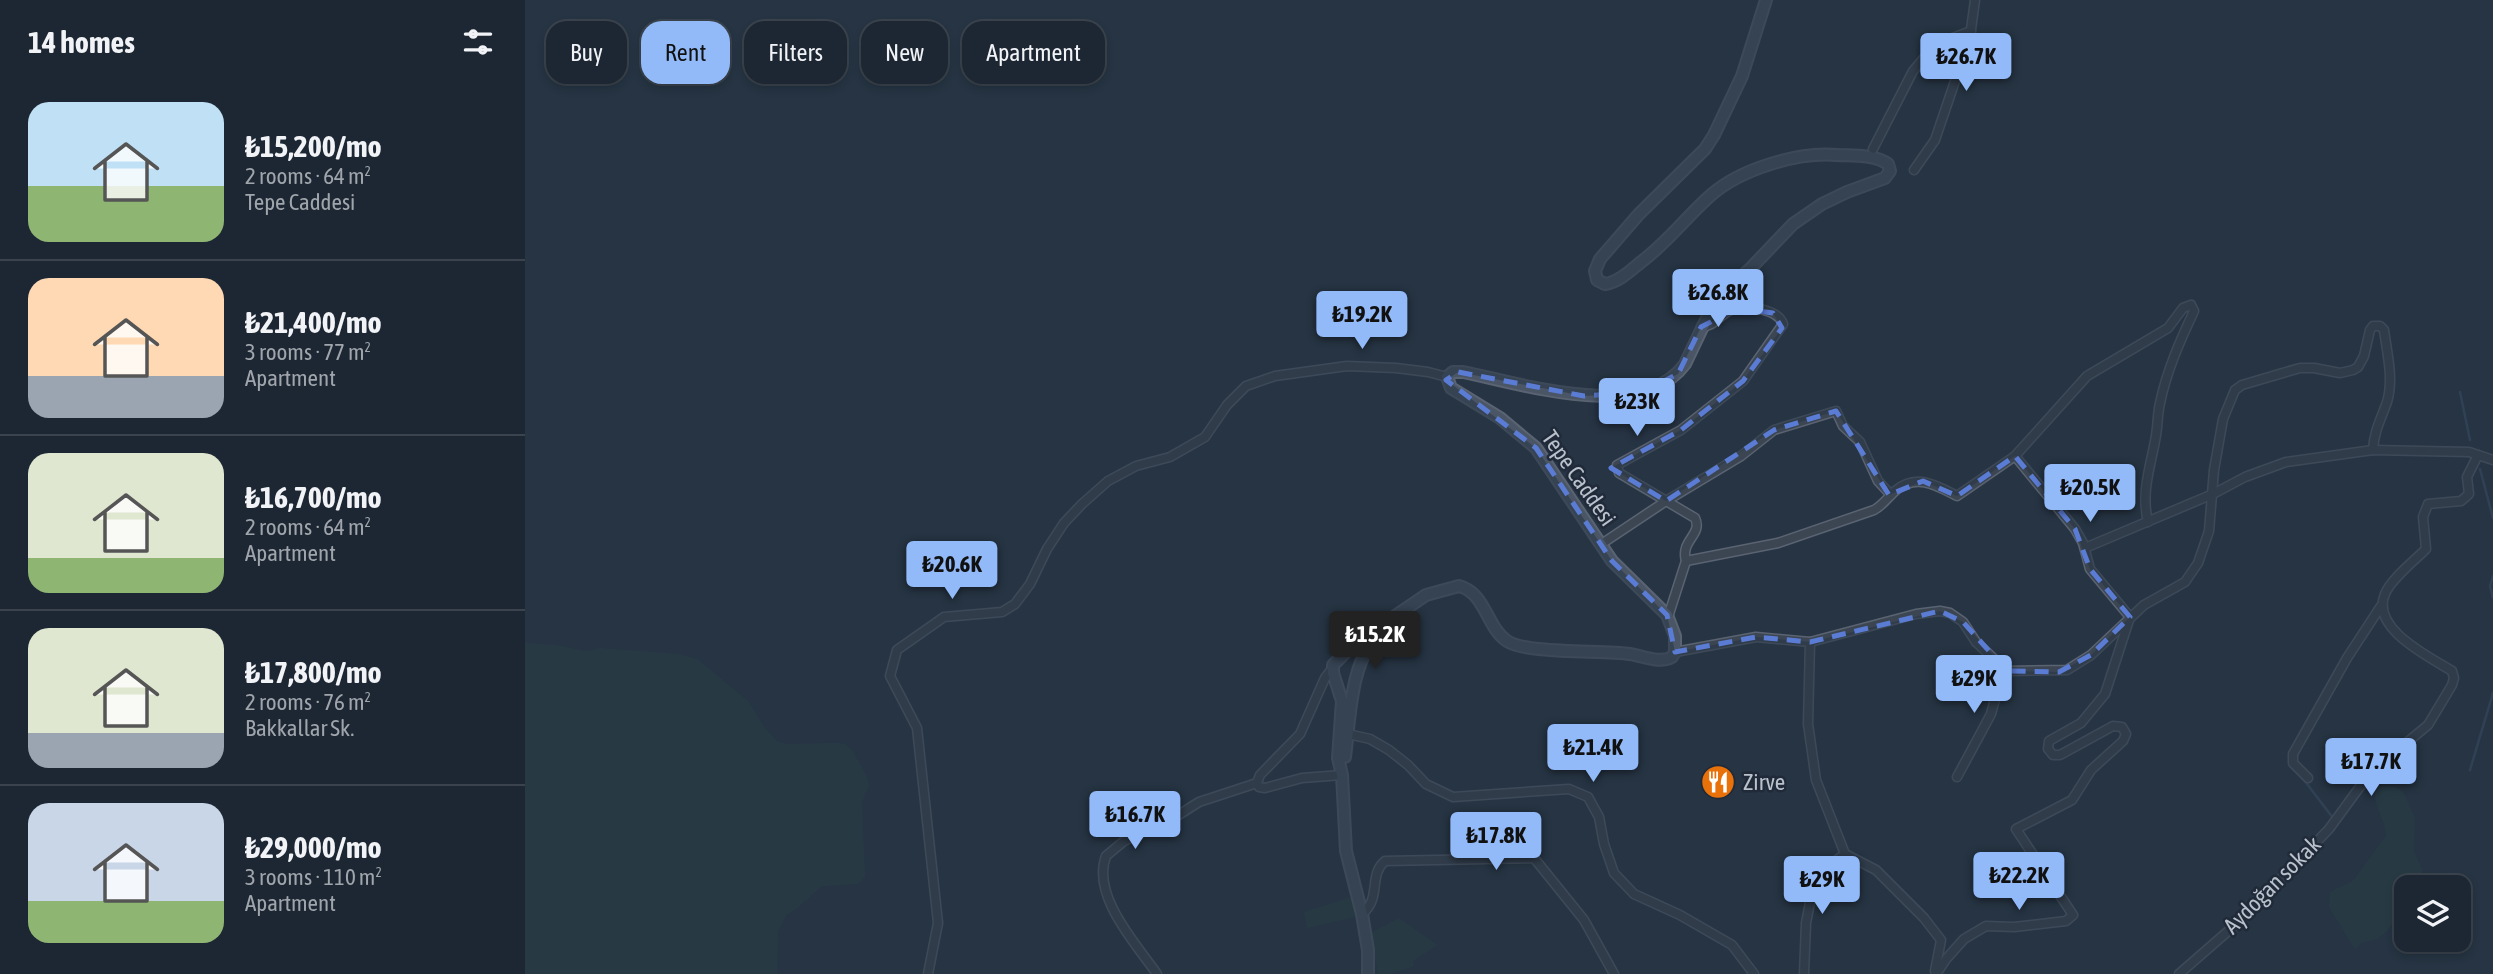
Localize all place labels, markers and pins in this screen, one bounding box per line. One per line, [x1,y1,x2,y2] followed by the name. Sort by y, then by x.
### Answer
[1909,34,2023,93] pin: ₺26.7K
[1661,270,1775,329] pin: ₺26.8K
[1305,292,1419,351] pin: ₺19.2K
[1596,378,1678,438] pin: ₺23K
[2033,464,2147,524] pin: ₺20.5K
[895,542,1009,601] pin: ₺20.6K
[1318,612,1432,671] pin: ₺15.2K
[1933,656,2015,715] pin: ₺29K
[1536,724,1650,784] pin: ₺21.4K
[2314,738,2428,798] pin: ₺17.7K
[1699,763,1737,801] restaurant icon: Zirve
[1743,769,1785,795] place label: Zirve
[1078,792,1192,851] pin: ₺16.7K
[1439,812,1553,872] pin: ₺17.8K
[1962,852,2076,912] pin: ₺22.2K
[1781,856,1863,916] pin: ₺29K

